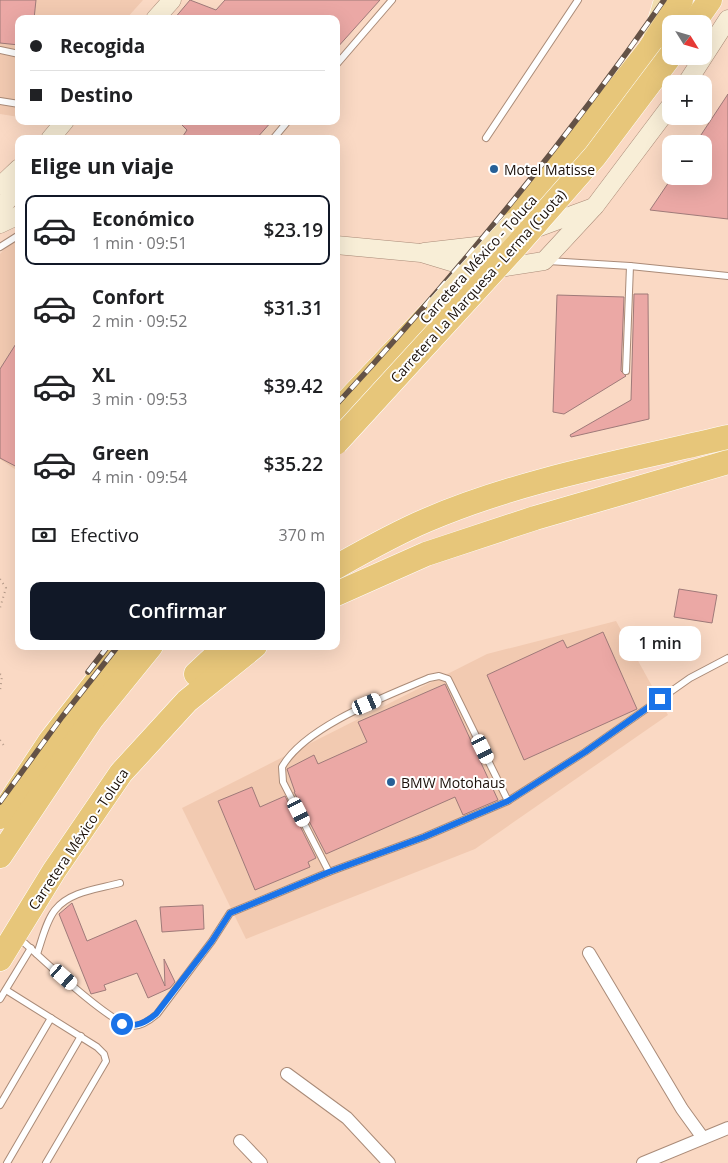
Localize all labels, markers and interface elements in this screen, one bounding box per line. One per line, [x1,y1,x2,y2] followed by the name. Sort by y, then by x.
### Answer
[662,15,712,65] north arrow
[662,15,712,185] map controls
[60,33,145,59] text: Recogida
[662,75,712,125] button: +
[60,82,133,108] text: Destino
[662,135,712,185] button: −
[30,150,174,180] text: Elige un viaje
[504,160,595,179] place label: Motel Matisse
[488,163,500,175] marker: Motel Matisse
[386,185,570,387] street label: Carretera La Marquesa - Lerma (Cuota)
[415,191,541,327] street label: Carretera México - Toluca
[92,206,194,232] text: Económico
[32,208,77,253] icon: car
[263,217,323,243] text: $23.19
[92,232,187,254] text: 1 min · 09:51
[92,284,164,310] text: Confort
[32,286,77,331] icon: car
[263,295,323,321] text: $31.31
[92,310,187,332] text: 2 min · 09:52
[92,362,115,388] text: XL
[32,364,77,409] icon: car
[263,373,323,399] text: $39.42
[92,388,187,410] text: 3 min · 09:53
[92,440,149,466] text: Green
[32,442,77,487] icon: car
[263,451,323,477] text: $35.22
[92,466,187,488] text: 4 min · 09:54
[30,521,58,549] icon: cash
[70,522,139,548] text: Efectivo
[279,524,325,546] text: 370 m
[30,582,325,640] button: Confirmar
[619,626,701,662] callout: 1 min
[638,632,682,654] text: 1 min
[649,688,671,710] route end
[350,691,383,717] car
[469,732,496,766] car
[23,765,133,913] street label: Carretera México - Toluca
[401,773,506,792] place label: BMW Motohaus
[385,776,397,788] marker: BMW Motohaus
[285,795,312,829] car
[47,961,80,993] car
[111,1013,133,1035] route start

